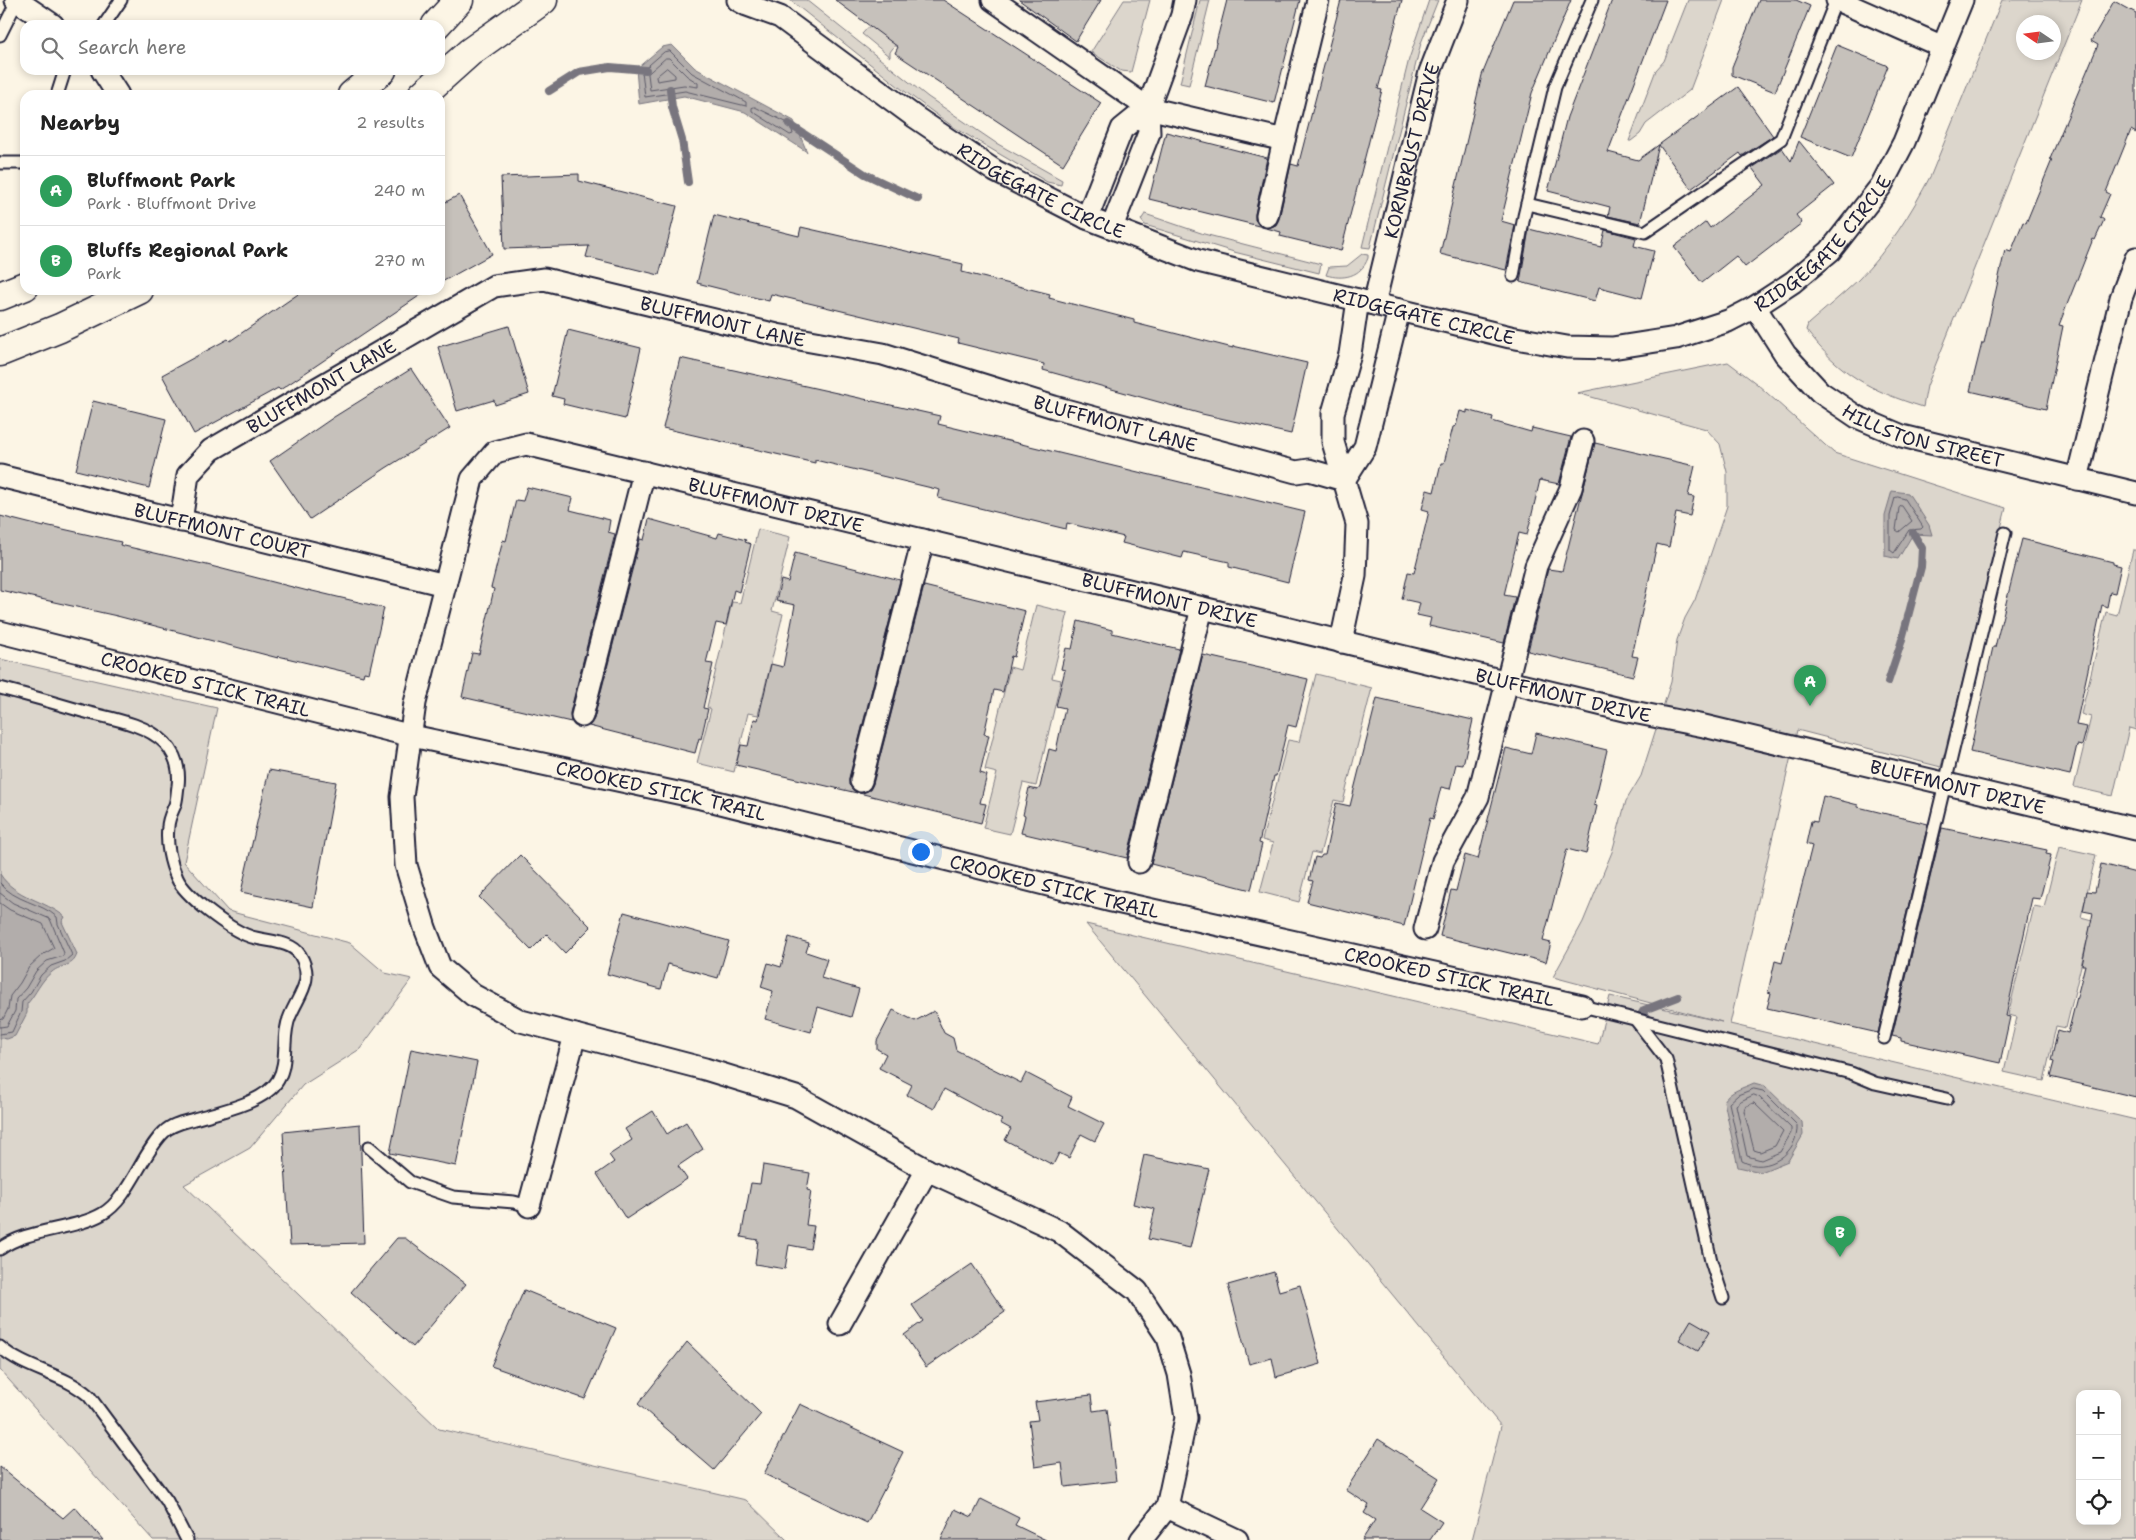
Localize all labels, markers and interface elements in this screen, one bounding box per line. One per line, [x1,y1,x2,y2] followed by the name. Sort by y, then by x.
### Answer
[2016,15,2061,60] north arrow
[20,20,445,75] search box
[38,34,66,62] icon: search
[78,35,187,60] text: Search here
[1378,59,1446,241] street label: KORNBRUST DRIVE
[40,109,120,137] text: Nearby
[356,112,425,133] text: 2 results
[952,137,1129,245] street label: RIDGEGATE CIRCLE
[87,168,236,193] text: Bluffmont Park
[1749,171,1897,317] street label: RIDGEGATE CIRCLE
[50,180,62,201] text: A
[373,180,425,201] text: 240 m
[87,193,257,214] text: Park · Bluffmont Drive
[87,238,288,263] text: Bluffs Regional Park
[51,250,61,271] text: B
[374,250,425,271] text: 270 m
[87,263,121,284] text: Park
[1331,282,1518,351] street label: RIDGEGATE CIRCLE
[638,291,807,353] street label: BLUFFMONT LANE
[242,333,401,440] street label: BLUFFMONT LANE
[1030,389,1200,458] street label: BLUFFMONT LANE
[1837,398,2007,473] street label: HILLSTON STREET
[686,472,866,538] street label: BLUFFMONT DRIVE
[131,497,313,565] street label: BLUFFMONT COURT
[1079,567,1260,634] street label: BLUFFMONT DRIVE
[98,646,313,723] street label: CROOKED STICK TRAIL
[1473,662,1653,728] street label: BLUFFMONT DRIVE
[1794,665,1826,706] pin: A
[1867,754,2048,820] street label: BLUFFMONT DRIVE
[554,755,769,827] street label: CROOKED STICK TRAIL
[908,839,934,865] your location
[947,849,1162,924] street label: CROOKED STICK TRAIL
[1342,941,1557,1013] street label: CROOKED STICK TRAIL
[1824,1216,1856,1257] pin: B
[2076,1390,2121,1525] map controls
[2076,1390,2121,1435] button: +
[2076,1435,2121,1480] button: −
[2076,1480,2121,1525] button: locate

